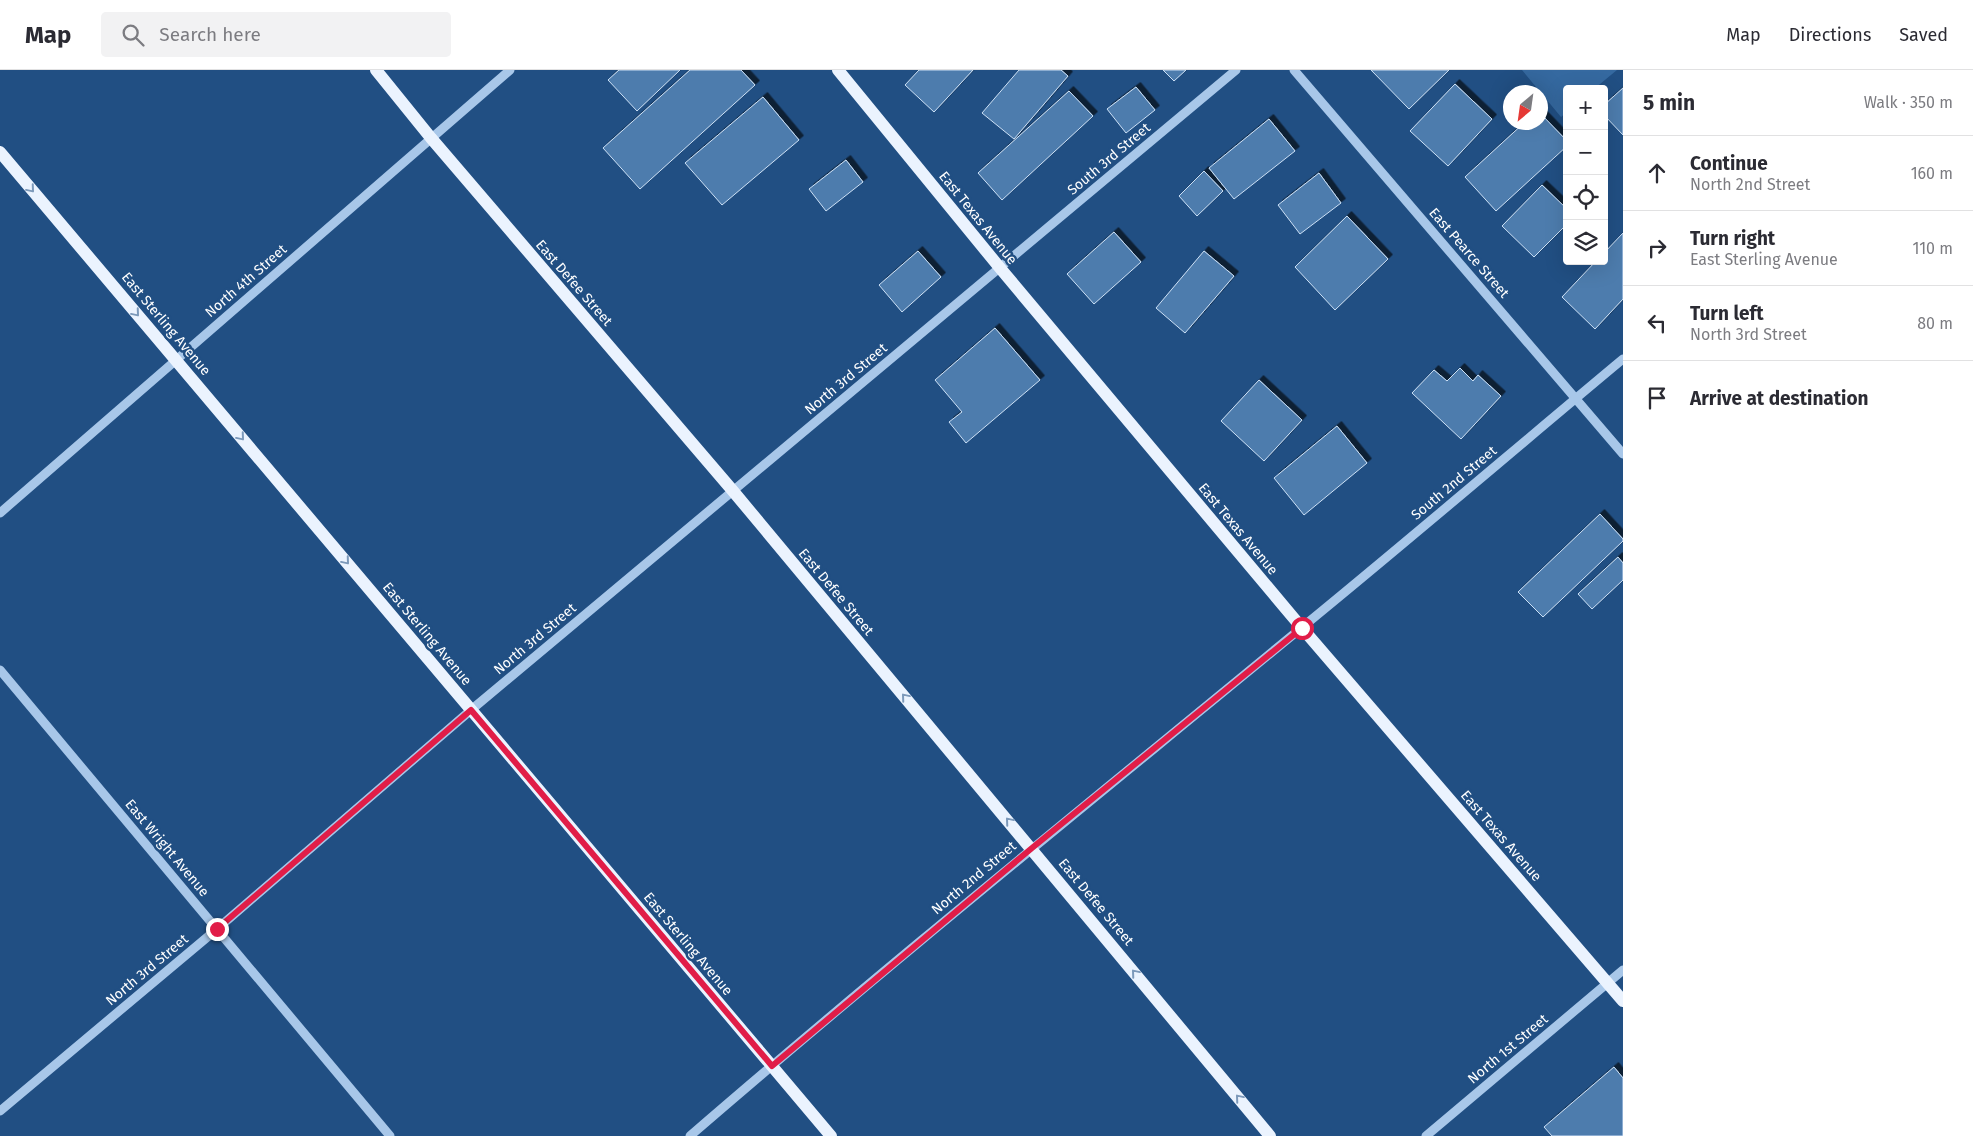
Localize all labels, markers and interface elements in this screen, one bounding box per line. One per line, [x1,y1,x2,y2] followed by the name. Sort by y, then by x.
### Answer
[101,12,451,57] search box
[25,21,71,49] text: Map
[119,21,147,49] icon: search
[159,23,261,46] text: Search here
[1726,24,1761,46] text: Map
[1789,24,1871,46] text: Directions
[1899,24,1948,46] text: Saved
[1503,85,1548,130] north arrow
[1563,85,1608,265] map controls
[1563,85,1608,130] button: +
[1643,90,1695,116] text: 5 min
[1864,93,1953,112] text: Walk · 350 m
[1064,119,1155,199] street label: South 3rd Street
[1563,130,1608,175] button: −
[1690,152,1768,175] text: Continue
[1643,159,1671,187] icon: ahead
[1911,164,1953,183] text: 160 m
[935,168,1021,268] street label: East Texas Avenue
[1563,175,1608,220] button: locate
[1690,175,1810,194] text: North 2nd Street
[26,183,35,192] one-way arrow
[1425,205,1513,302] street label: East Pearce Street
[1563,220,1608,265] button: layers
[1690,227,1775,250] text: Turn right
[1643,234,1671,262] icon: right
[532,237,617,330] street label: East Defee Street
[1912,239,1953,258] text: 110 m
[202,240,291,321] street label: North 4th Street
[1690,250,1838,269] text: East Sterling Avenue
[118,269,214,379] street label: East Sterling Avenue
[1690,302,1764,325] text: Turn left
[131,307,139,316] one-way arrow
[1643,309,1671,337] icon: left
[1917,314,1953,333] text: 80 m
[1690,325,1807,344] text: North 3rd Street
[801,339,891,418] street label: North 3rd Street
[1643,384,1671,412] icon: arrive
[1690,387,1869,410] text: Arrive at destination
[236,431,244,440] one-way arrow
[1408,442,1501,524] street label: South 2nd Street
[1195,480,1281,578] street label: East Texas Avenue
[795,545,878,640] street label: East Defee Street
[340,556,349,565] one-way arrow
[379,579,475,689] street label: East Sterling Avenue
[490,599,580,678] street label: North 3rd Street
[1291,617,1314,640] route start
[902,693,911,702] one-way arrow
[1457,787,1545,885] street label: East Texas Avenue
[121,796,213,900] street label: East Wright Avenue
[1007,818,1015,827] one-way arrow
[928,837,1021,918] street label: North 2nd Street
[1055,855,1138,950] street label: East Defee Street
[640,889,736,999] street label: East Sterling Avenue
[206,918,229,941] route end
[102,930,192,1009] street label: North 3rd Street
[1133,970,1141,979] one-way arrow
[1464,1010,1552,1087] street label: North 1st Street
[1235,1095,1244,1104] one-way arrow

